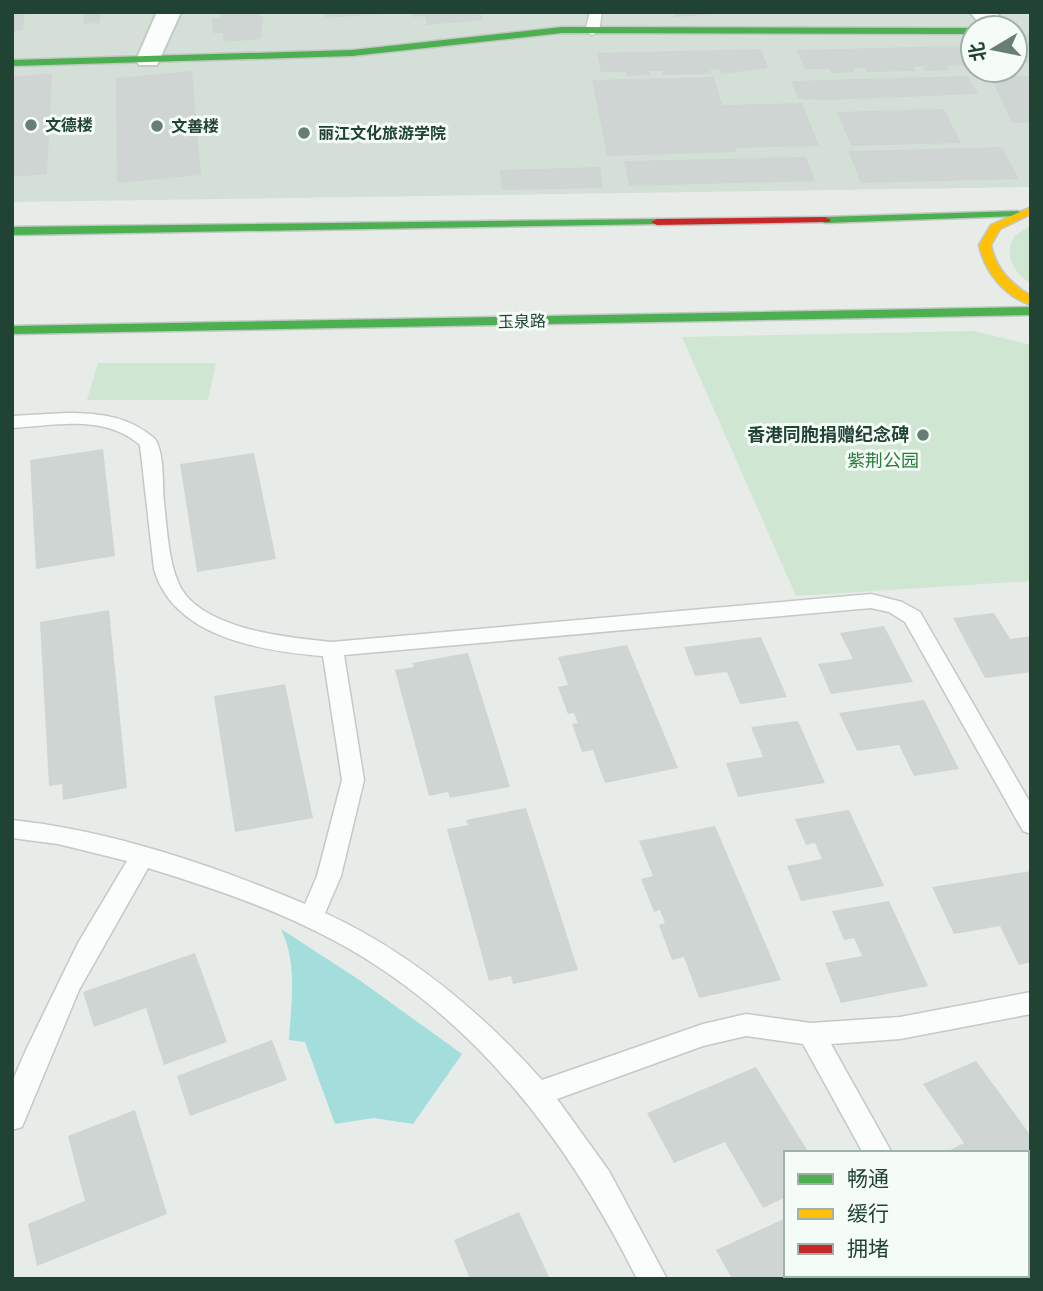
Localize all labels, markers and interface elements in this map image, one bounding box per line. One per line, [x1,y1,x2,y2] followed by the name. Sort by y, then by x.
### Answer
[959,14,1029,84] north arrow
[965,41,990,63] text: 北
[45,116,93,135] place label: 文德楼
[23,117,39,133] marker: 文德楼
[171,117,219,136] place label: 文善楼
[149,118,165,134] marker: 文善楼
[318,124,446,143] place label: 丽江文化旅游学院
[296,125,312,141] marker: 丽江文化旅游学院
[498,312,546,331] street label: 玉泉路
[747,424,909,445] place label: 香港同胞捐赠纪念碑
[915,427,931,443] marker: 香港同胞捐赠纪念碑
[847,450,919,471] park label: 紫荆公园
[784,1151,1029,1277] legend
[847,1166,889,1191] text: 畅通
[847,1201,889,1226] text: 缓行
[847,1236,889,1261] text: 拥堵

